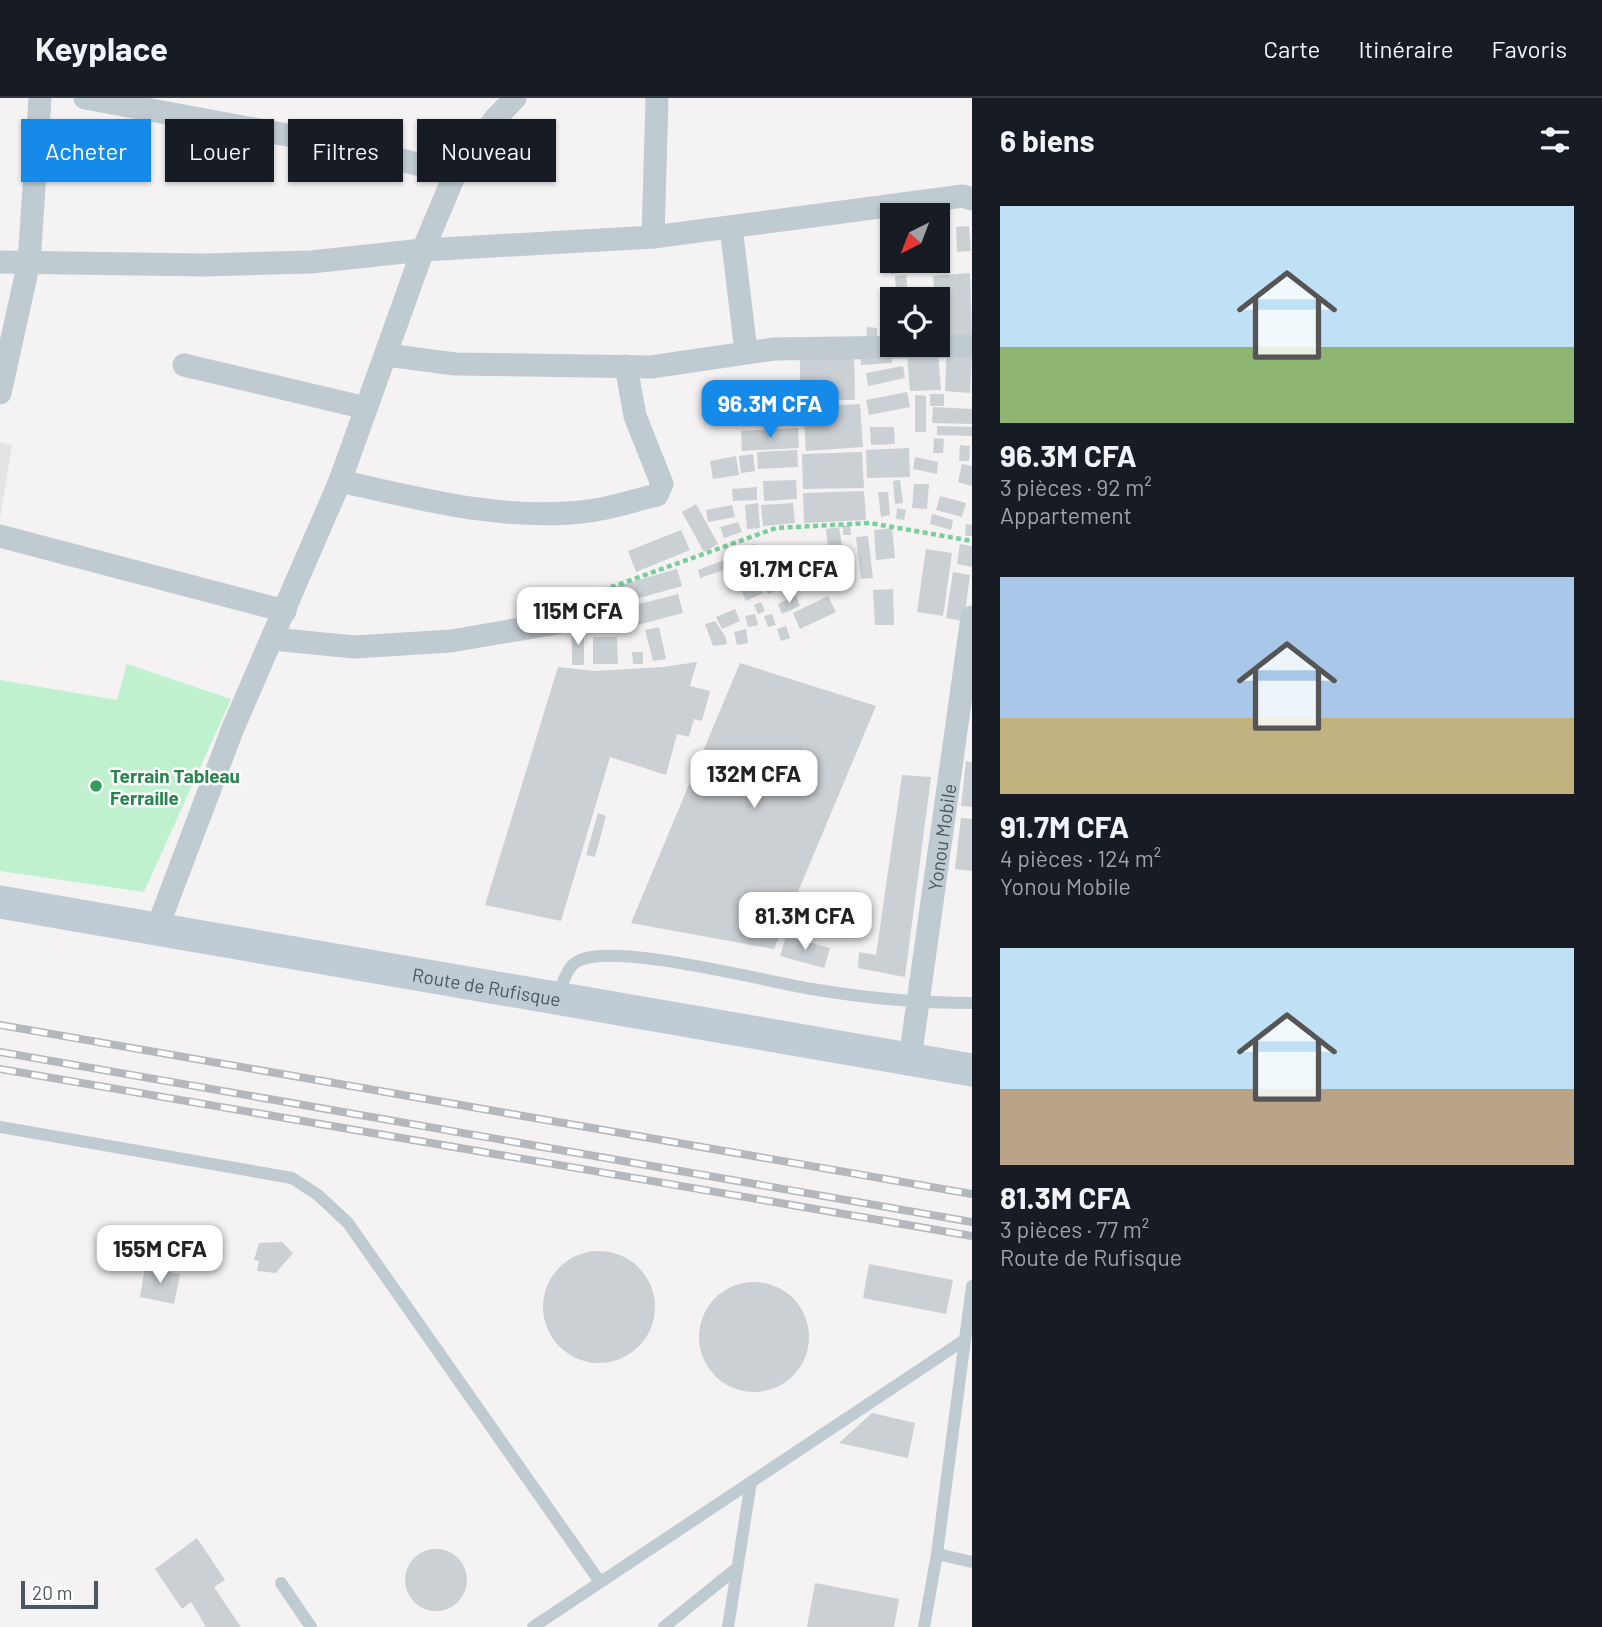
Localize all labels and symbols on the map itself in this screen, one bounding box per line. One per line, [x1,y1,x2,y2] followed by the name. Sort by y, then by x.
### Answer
[880,203,950,273] north arrow
[690,380,850,440] pin: 96.3M CFA
[709,546,869,605] pin: 91.7M CFA
[506,588,650,647] pin: 115M CFA
[682,750,826,810] pin: 132M CFA
[110,764,240,809] place label: Terrain Tableau Ferraille
[88,778,104,794] marker: Terrain Tableau Ferraille
[922,782,960,892] street label: Yonou Mobile
[725,892,885,952] pin: 81.3M CFA
[411,962,563,1010] street label: Route de Rufisque
[88,1226,232,1285] pin: 155M CFA
[21,1578,98,1610] scale bar

